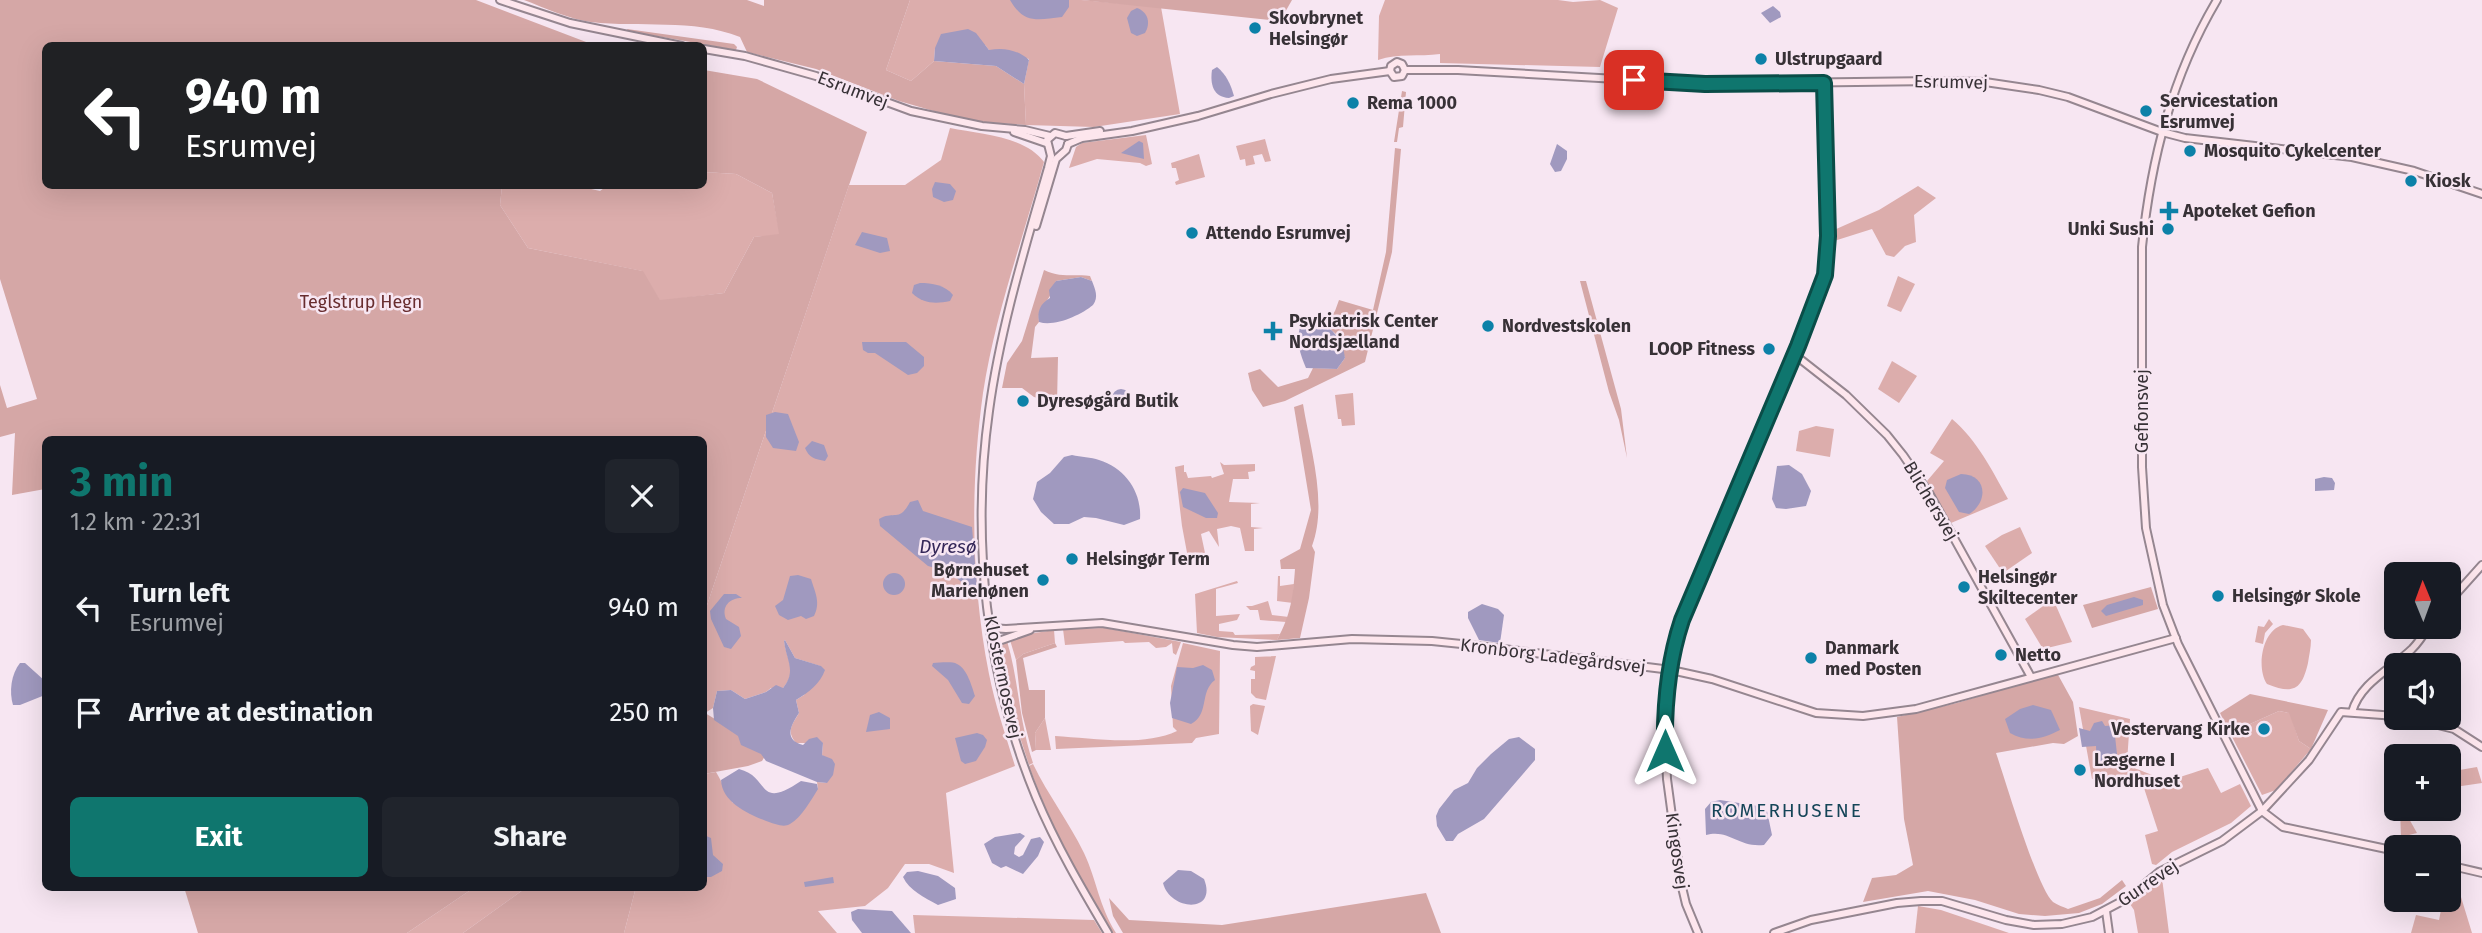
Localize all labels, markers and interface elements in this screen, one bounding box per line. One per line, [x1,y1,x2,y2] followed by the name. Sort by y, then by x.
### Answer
[1269,7,1364,50] place label: Skovbrynet Helsingør
[1247,20,1263,36] marker: Skovbrynet Helsingør
[1775,48,1883,70] place label: Ulstrupgaard
[1604,50,1664,110] pin
[1753,51,1769,67] marker: Ulstrupgaard
[1615,61,1653,99] icon: arrive
[814,66,892,114] street label: Esrumvej
[185,67,321,126] text: 940 m
[70,70,161,161] icon: left
[1914,70,1988,94] street label: Esrumvej
[2160,90,2278,133] place label: Servicestation Esrumvej
[1367,92,1457,114] place label: Rema 1000
[1345,95,1361,111] marker: Rema 1000
[2138,103,2154,119] marker: Servicestation Esrumvej
[185,127,317,165] text: Esrumvej
[2204,140,2382,162] place label: Mosquito Cykelcenter
[2182,143,2198,159] marker: Mosquito Cykelcenter
[2425,170,2472,192] place label: Kiosk
[2403,173,2419,189] marker: Kiosk
[2182,200,2316,222] place label: Apoteket Gefion
[2161,203,2177,219] marker: Apoteket Gefion
[2068,218,2154,240] place label: Unki Sushi
[2160,221,2176,237] marker: Unki Sushi
[1205,222,1351,244] place label: Attendo Esrumvej
[1184,225,1200,241] marker: Attendo Esrumvej
[300,291,422,313] park label: Teglstrup Hegn
[1289,310,1439,353] place label: Psykiatrisk Center Nordsjælland
[1502,315,1631,337] place label: Nordvestskolen
[1480,318,1496,334] marker: Nordvestskolen
[1263,321,1283,341] marker: Psykiatrisk Center Nordsjælland
[1649,338,1755,360] place label: LOOP Fitness
[1761,341,1777,357] marker: LOOP Fitness
[2131,369,2153,453] street label: Gefionsvej
[1037,390,1179,412] place label: Dyresøgård Butik
[1015,393,1031,409] marker: Dyresøgård Butik
[70,457,173,507] text: 3 min
[1899,457,1963,545] street label: Blichersvej
[605,459,679,533] button: close
[70,508,202,536] text: 1.2 km · 22:31
[919,535,977,558] water label: Dyresø
[1086,548,1210,570] place label: Helsingør Term
[1064,551,1080,567] marker: Helsingør Term
[931,559,1030,602] place label: Børnehuset Mariehønen
[2384,562,2460,639] north arrow
[2384,562,2461,912] map controls
[1978,566,2078,609] place label: Helsingør Skiltecenter
[1035,572,1051,588] marker: Børnehuset Mariehønen
[129,578,230,609] text: Turn left
[1956,579,1972,595] marker: Helsingør Skiltecenter
[2232,585,2361,607] place label: Helsingør Skole
[2210,588,2226,604] marker: Helsingør Skole
[70,589,108,627] icon: left
[608,592,679,623] text: 940 m
[129,609,224,637] text: Esrumvej
[979,613,1027,741] street label: Klostermosevej
[1459,634,1647,678] street label: Kronborg Ladegårdsvej
[1825,637,1922,680] place label: Danmark med Posten
[2015,644,2061,666] place label: Netto
[1993,647,2009,663] marker: Netto
[1803,650,1819,666] marker: Danmark med Posten
[2384,653,2461,730] button: sound
[70,694,108,732] icon: arrive
[129,697,373,728] text: Arrive at destination
[609,697,679,728] text: 250 m
[1628,714,1702,788] position arrow
[2110,718,2250,740] place label: Vestervang Kirke
[2256,721,2272,737] marker: Vestervang Kirke
[2384,744,2461,821] button: +
[2094,749,2181,792] place label: Lægerne I Nordhuset
[2072,762,2088,778] marker: Lægerne I Nordhuset
[70,797,368,877] button: Exit
[382,797,679,877] button: Share
[1711,799,1863,822] district label: ROMERHUSENE
[1661,811,1693,891] street label: Kingosvej
[2384,835,2461,912] button: −
[2113,855,2183,911] street label: Gurrevej

